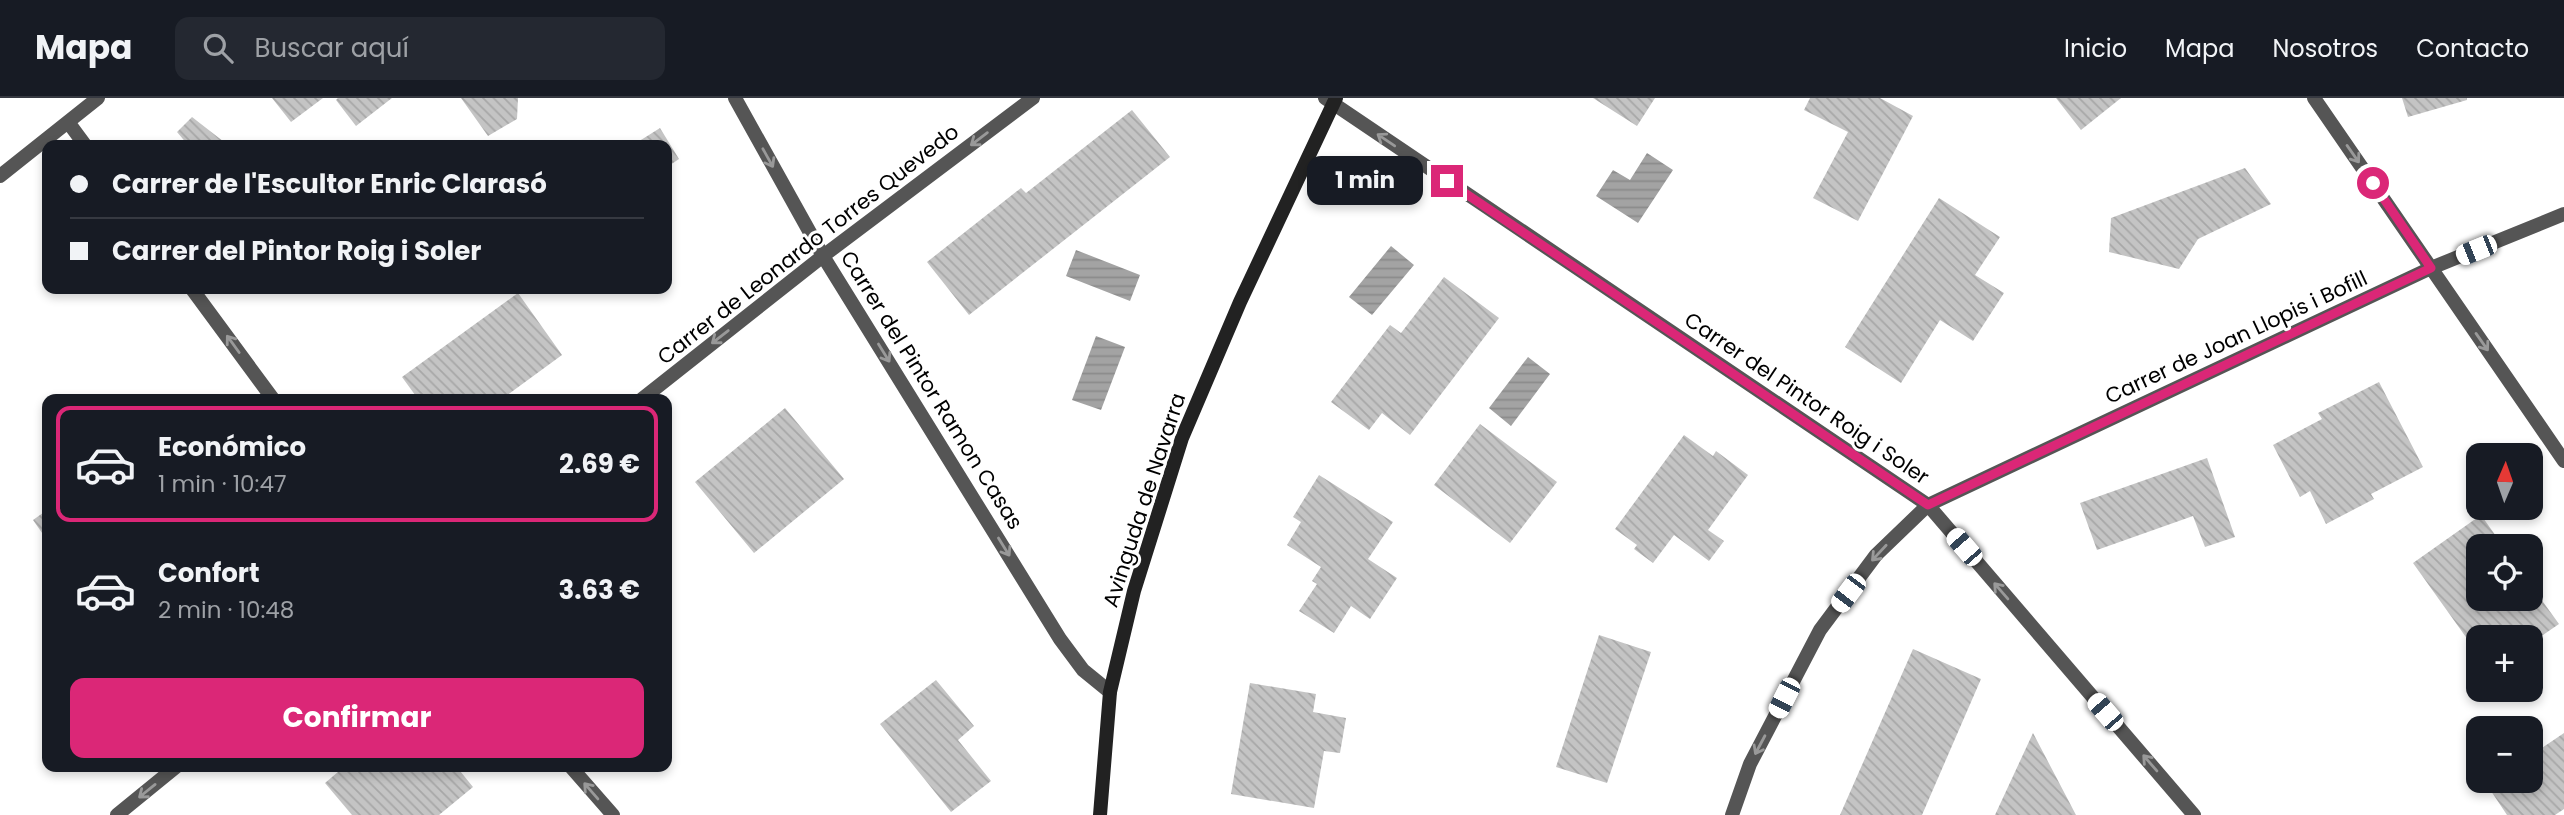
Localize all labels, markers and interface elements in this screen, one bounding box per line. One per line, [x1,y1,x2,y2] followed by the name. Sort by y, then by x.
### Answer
[175,17,665,80] search box
[35,24,133,71] text: Mapa
[199,29,237,67] icon: search
[255,30,409,66] text: Buscar aquí
[2064,32,2127,65] text: Inicio
[2165,32,2234,65] text: Mapa
[2272,32,2378,65] text: Nosotros
[2416,32,2529,65] text: Contacto
[651,117,965,371] street label: Carrer de Leonardo Torres Quevedo
[970,132,989,146] one-way arrow
[1377,133,1396,147] one-way arrow
[2346,144,2360,163] one-way arrow
[761,147,775,167] one-way arrow
[1307,156,1422,206] callout: 1 min
[1335,164,1395,196] text: 1 min
[1431,165,1463,197] route end
[112,166,547,202] text: Carrer de l'Escultor Enric Clarasó
[2357,167,2389,199] route start
[2453,232,2500,268] car
[112,233,481,269] text: Carrer del Pintor Roig i Soler
[834,245,1030,535] street label: Carrer del Pintor Ramon Casas
[2100,263,2372,411] street label: Carrer de Joan Llopis i Bofill
[1679,305,1935,491] street label: Carrer del Pintor Roig i Soler
[712,329,730,345] one-way arrow
[2475,331,2489,351] one-way arrow
[225,335,240,354] one-way arrow
[877,343,891,363] one-way arrow
[1096,389,1192,611] street label: Avinguda de Navarra
[158,429,306,465] text: Económico
[74,433,137,496] icon: car
[2466,443,2543,520] north arrow
[2466,443,2543,793] map controls
[559,446,640,482] text: 2.69 €
[158,468,286,500] text: 1 min · 10:47
[1943,524,1986,570] car
[2466,534,2543,611] button: locate
[997,536,1011,556] one-way arrow
[1871,544,1888,561] one-way arrow
[158,555,260,591] text: Confort
[74,559,137,622] icon: car
[1827,570,1870,616] car
[558,572,640,608] text: 3.63 €
[1993,582,2009,600] one-way arrow
[158,594,294,626] text: 2 min · 10:48
[2466,625,2543,702] button: +
[1766,675,1803,721] car
[70,678,644,758] button: Confirmar
[2084,689,2127,735] car
[2466,716,2543,793] button: −
[1753,734,1766,755] one-way arrow
[2142,755,2158,773] one-way arrow
[583,782,599,800] one-way arrow
[138,783,157,798] one-way arrow

